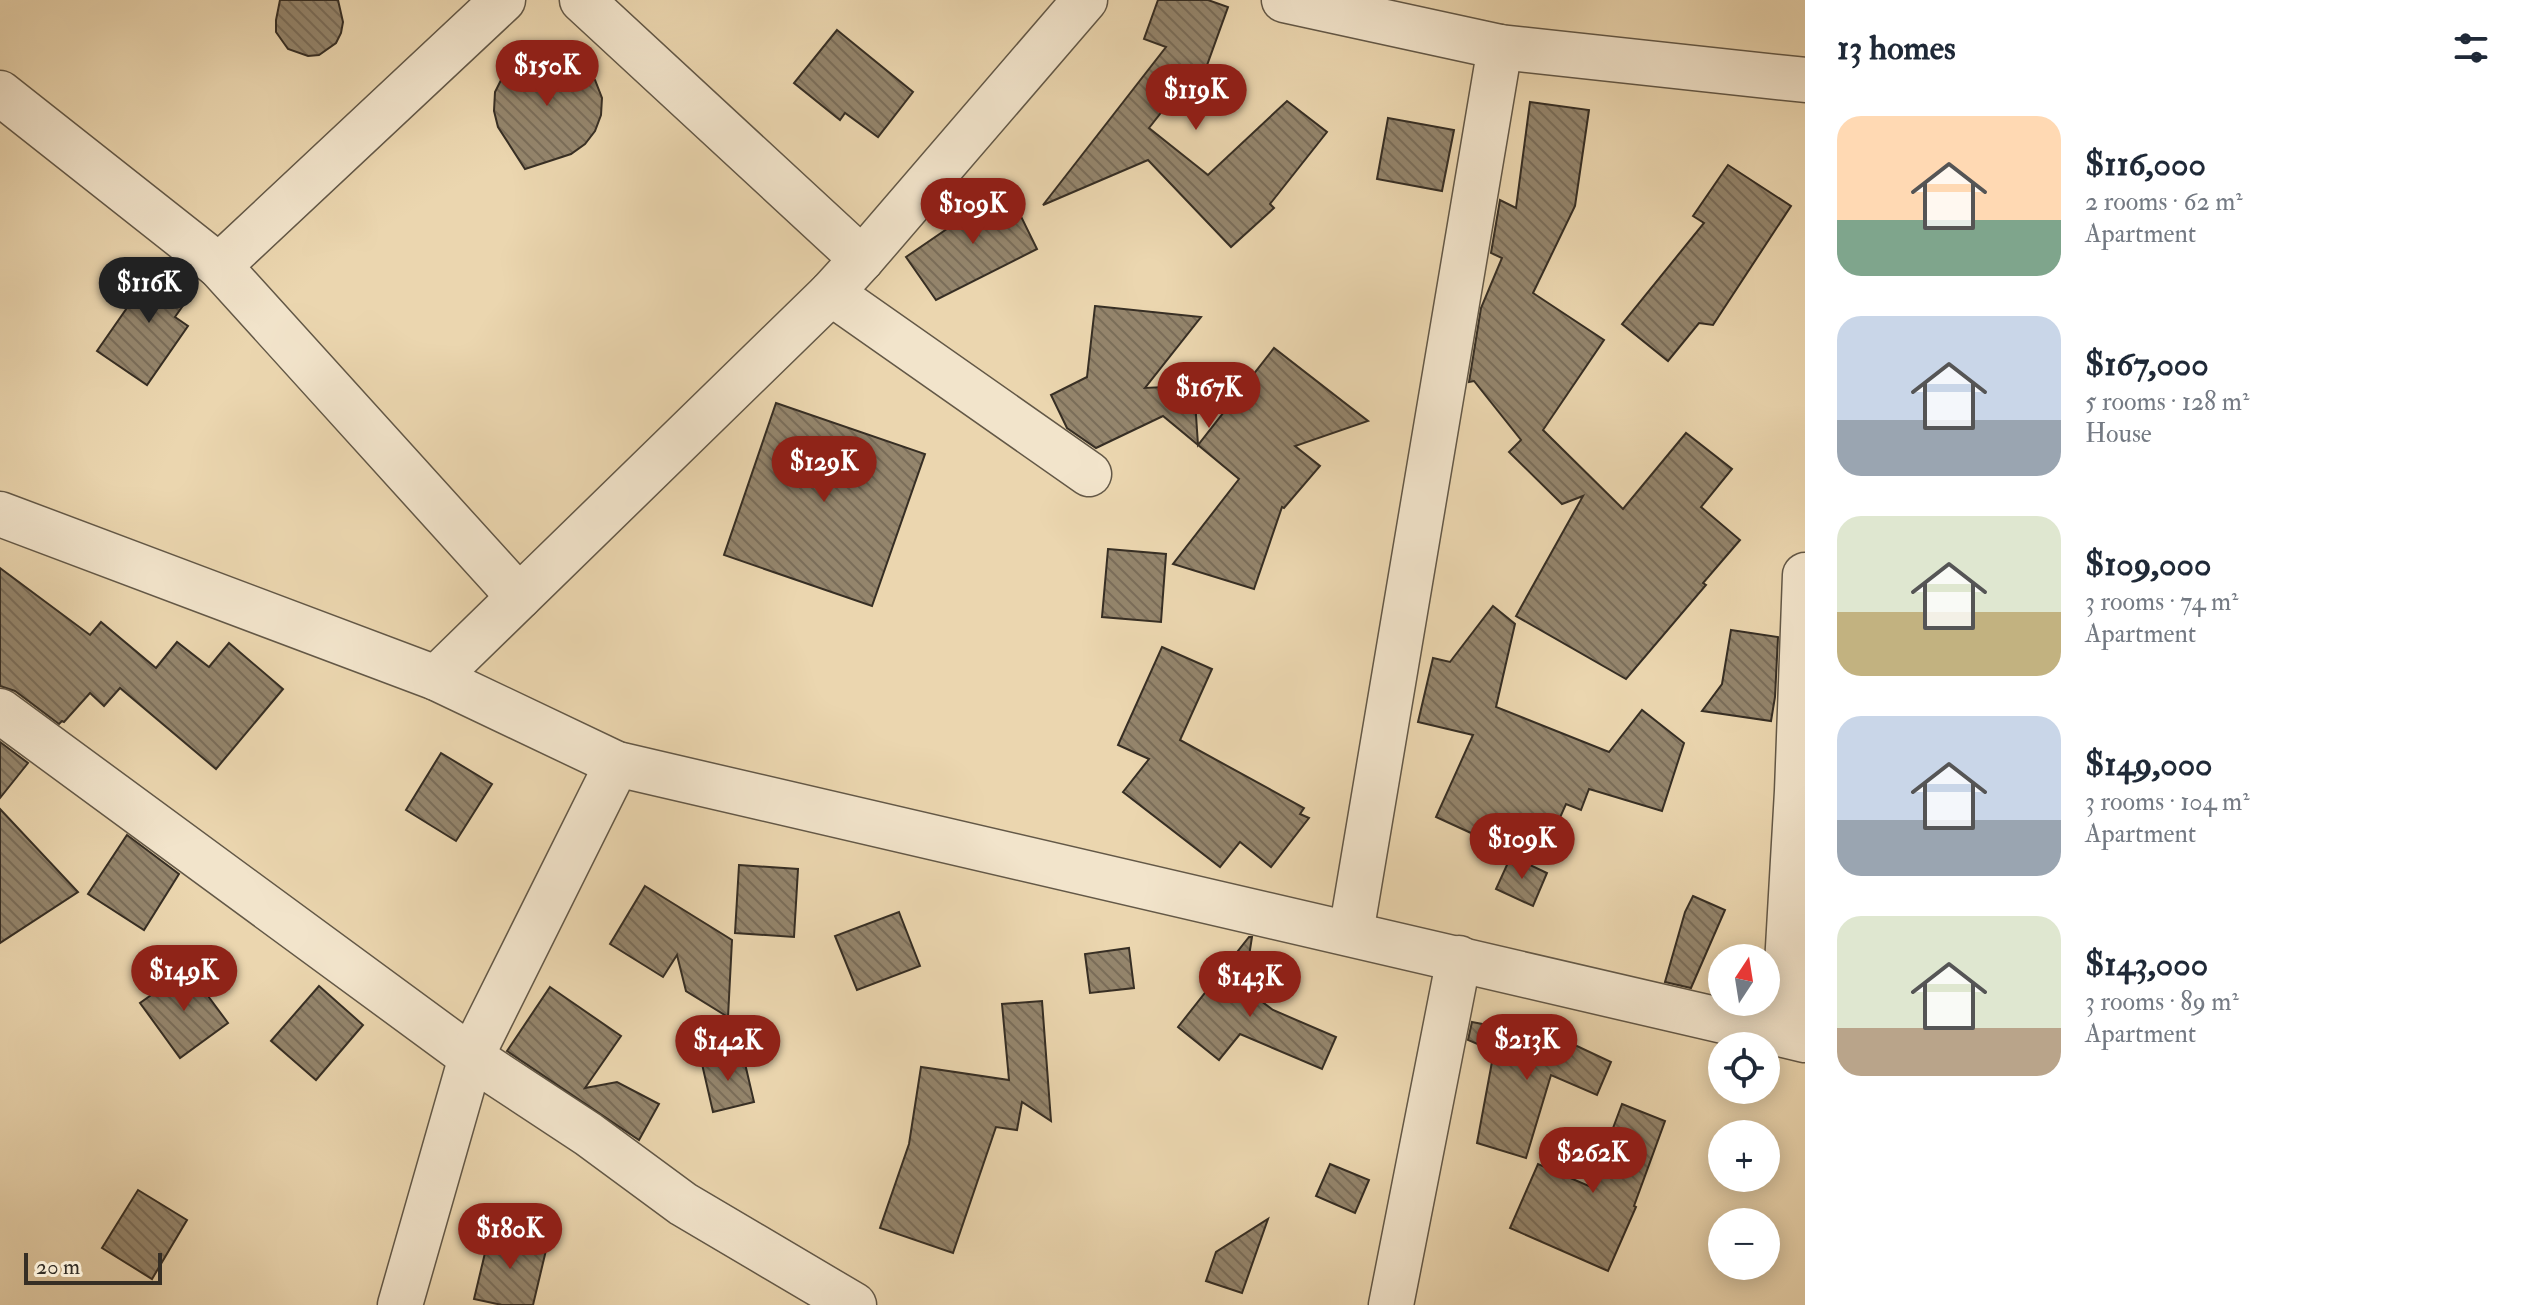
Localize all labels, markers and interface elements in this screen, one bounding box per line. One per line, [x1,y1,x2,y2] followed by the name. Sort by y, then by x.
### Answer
[2449,26,2493,70] icon: filters
[1837,27,1956,70] text: 13 homes
[491,40,603,108] pin: $150K
[514,50,580,82] text: $150K
[1140,64,1252,132] pin: $119K
[1164,74,1228,106] text: $119K
[2085,143,2206,186] text: $116,000
[1901,148,1997,244] icon: home
[917,178,1029,246] pin: $109K
[2085,186,2243,218] text: 2 rooms · 62 m²
[939,188,1007,220] text: $109K
[2085,218,2196,250] text: Apartment
[93,257,205,325] pin: $116K
[117,267,181,299] text: $116K
[2085,343,2209,386] text: $167,000
[1901,348,1997,444] icon: home
[1153,362,1265,430] pin: $167K
[1175,372,1243,404] text: $167K
[2085,386,2249,418] text: 5 rooms · 128 m²
[2085,418,2152,450] text: House
[768,436,880,504] pin: $129K
[790,446,858,478] text: $129K
[2085,543,2211,586] text: $109,000
[1901,548,1997,644] icon: home
[2085,586,2238,618] text: 3 rooms · 74 m²
[2085,618,2196,650] text: Apartment
[2085,743,2213,786] text: $149,000
[1901,748,1997,844] icon: home
[2085,786,2250,818] text: 3 rooms · 104 m²
[1466,813,1578,881] pin: $109K
[2085,818,2196,850] text: Apartment
[1488,823,1556,855] text: $109K
[2085,943,2208,986] text: $143,000
[1708,944,1780,1016] north arrow
[1708,944,1780,1280] map controls
[128,945,240,1013] pin: $149K
[1901,948,1997,1044] icon: home
[1194,951,1306,1019] pin: $143K
[149,955,219,987] text: $149K
[1217,961,1283,993] text: $143K
[2085,986,2239,1018] text: 3 rooms · 89 m²
[1471,1014,1583,1082] pin: $213K
[672,1015,784,1083] pin: $142K
[2085,1018,2196,1050] text: Apartment
[1494,1024,1560,1056] text: $213K
[693,1025,763,1057] text: $142K
[1708,1032,1780,1104] button: locate
[1708,1120,1780,1192] button: +
[1537,1127,1649,1195] pin: $262K
[1557,1137,1629,1169] text: $262K
[454,1203,566,1271] pin: $180K
[1708,1208,1780,1280] button: −
[476,1213,544,1245] text: $180K
[24,1249,162,1285] scale bar
[36,1253,80,1281] text: 20 m

